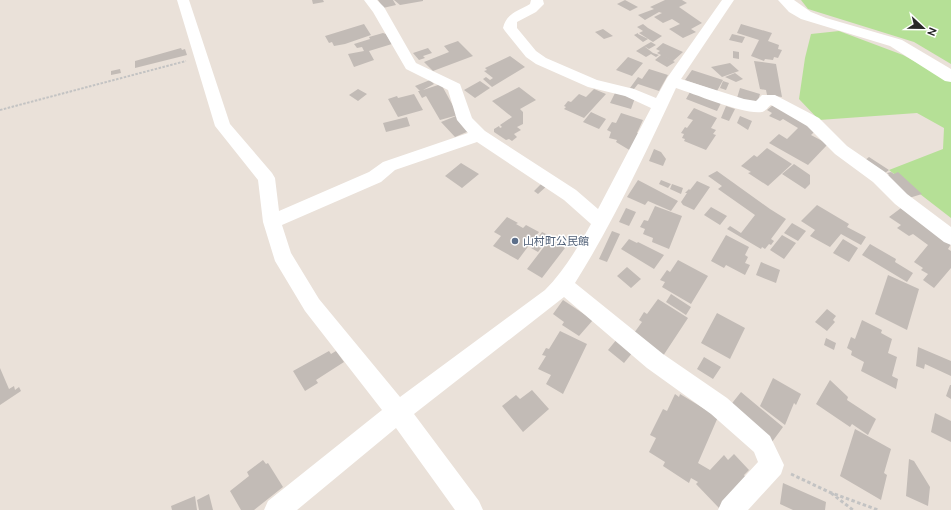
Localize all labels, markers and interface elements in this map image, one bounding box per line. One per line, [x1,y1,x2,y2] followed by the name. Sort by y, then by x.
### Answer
[903,8,943,48] north arrow
[925,26,939,38] text: N
[523,235,589,247] place label: 山村町公民館
[510,236,520,246] marker: 山村町公民館

